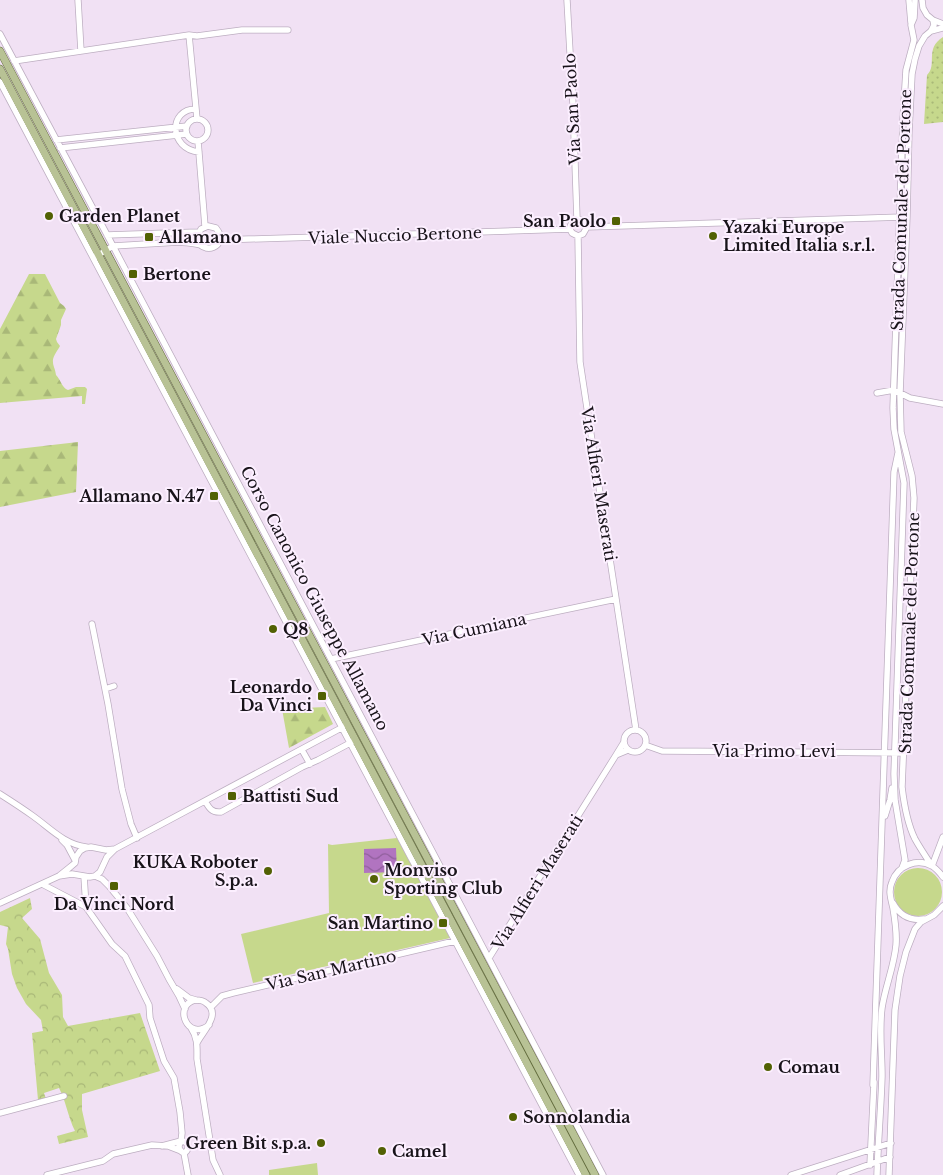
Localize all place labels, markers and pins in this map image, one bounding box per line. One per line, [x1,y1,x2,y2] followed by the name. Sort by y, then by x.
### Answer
[59,206,181,226] place label: Garden Planet
[43,210,55,222] marker: Garden Planet
[523,211,606,231] place label: San Paolo
[610,215,622,227] marker: San Paolo
[722,217,875,255] place label: Yazaki Europe Limited Italia s.r.l.
[158,227,242,247] place label: Allamano
[707,230,719,242] marker: Yazaki Europe Limited Italia s.r.l.
[143,231,155,243] marker: Allamano
[143,264,211,284] place label: Bertone
[127,268,139,280] marker: Bertone
[78,486,205,506] place label: Allamano N.47
[208,490,220,502] marker: Allamano N.47
[283,619,308,639] place label: Q8
[267,623,279,635] marker: Q8
[230,677,312,715] place label: Leonardo Da Vinci
[316,690,328,702] marker: Leonardo Da Vinci
[242,786,339,806] place label: Battisti Sud
[226,790,238,802] marker: Battisti Sud
[133,852,258,890] place label: KUKA Roboter S.p.a.
[384,860,503,898] place label: Monviso Sporting Club
[262,865,274,877] marker: KUKA Roboter S.p.a.
[368,873,380,885] marker: Monviso Sporting Club
[108,880,120,892] marker: Da Vinci Nord
[54,894,174,914] place label: Da Vinci Nord
[328,913,433,933] place label: San Martino
[437,917,449,929] marker: San Martino
[778,1057,841,1077] place label: Comau
[762,1061,774,1073] marker: Comau
[523,1107,631,1127] place label: Sonnolandia
[507,1111,519,1123] marker: Sonnolandia
[186,1133,311,1153] place label: Green Bit s.p.a.
[315,1137,327,1149] marker: Green Bit s.p.a.
[392,1141,447,1161] place label: Camel
[376,1145,388,1157] marker: Camel

